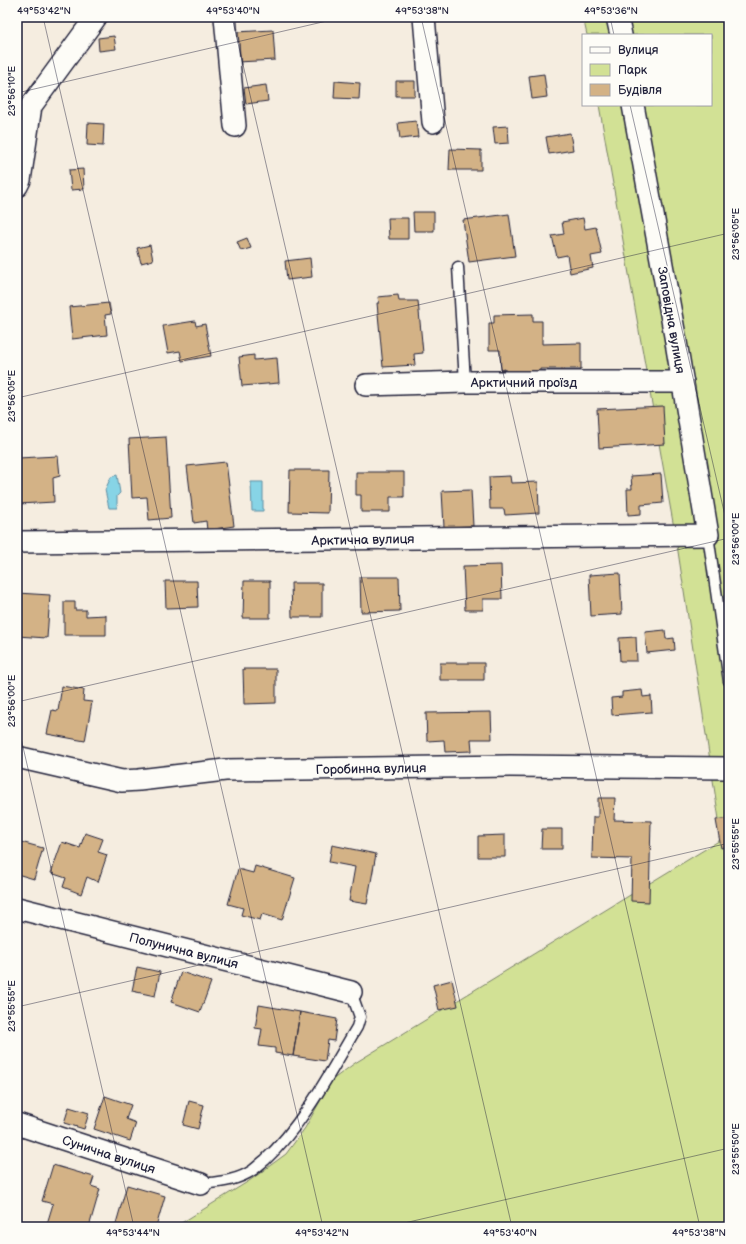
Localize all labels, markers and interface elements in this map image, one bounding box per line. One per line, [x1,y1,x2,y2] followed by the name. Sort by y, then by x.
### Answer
[17,5,71,17] text: 49°53'42"N
[206,5,260,17] text: 49°53'40"N
[395,5,449,17] text: 49°53'38"N
[584,5,638,17] text: 49°53'36"N
[582,34,712,106] legend
[618,43,659,58] text: Вулиця
[618,63,648,78] text: Парк
[6,65,18,116] text: 23°56'10"E
[618,83,662,98] text: Будівля
[730,207,742,260] text: 23°56'05"E
[654,265,688,375] street label: Заповідна вулиця
[6,369,18,422] text: 23°56'05"E
[470,375,577,391] street label: Арктичний проїзд
[730,512,742,565] text: 23°56'00"E
[310,531,415,549] street label: Арктична вулиця
[6,674,18,727] text: 23°56'00"E
[316,760,426,778] street label: Горобинна вулиця
[730,818,742,870] text: 23°55'55"E
[128,930,240,972] street label: Полунична вулиця
[6,980,18,1032] text: 23°55'55"E
[730,1123,742,1175] text: 23°55'50"E
[60,1132,157,1178] street label: Сунична вулиця
[106,1227,160,1239] text: 49°53'44"N
[295,1227,349,1239] text: 49°53'42"N
[483,1227,537,1239] text: 49°53'40"N
[672,1227,726,1239] text: 49°53'38"N

